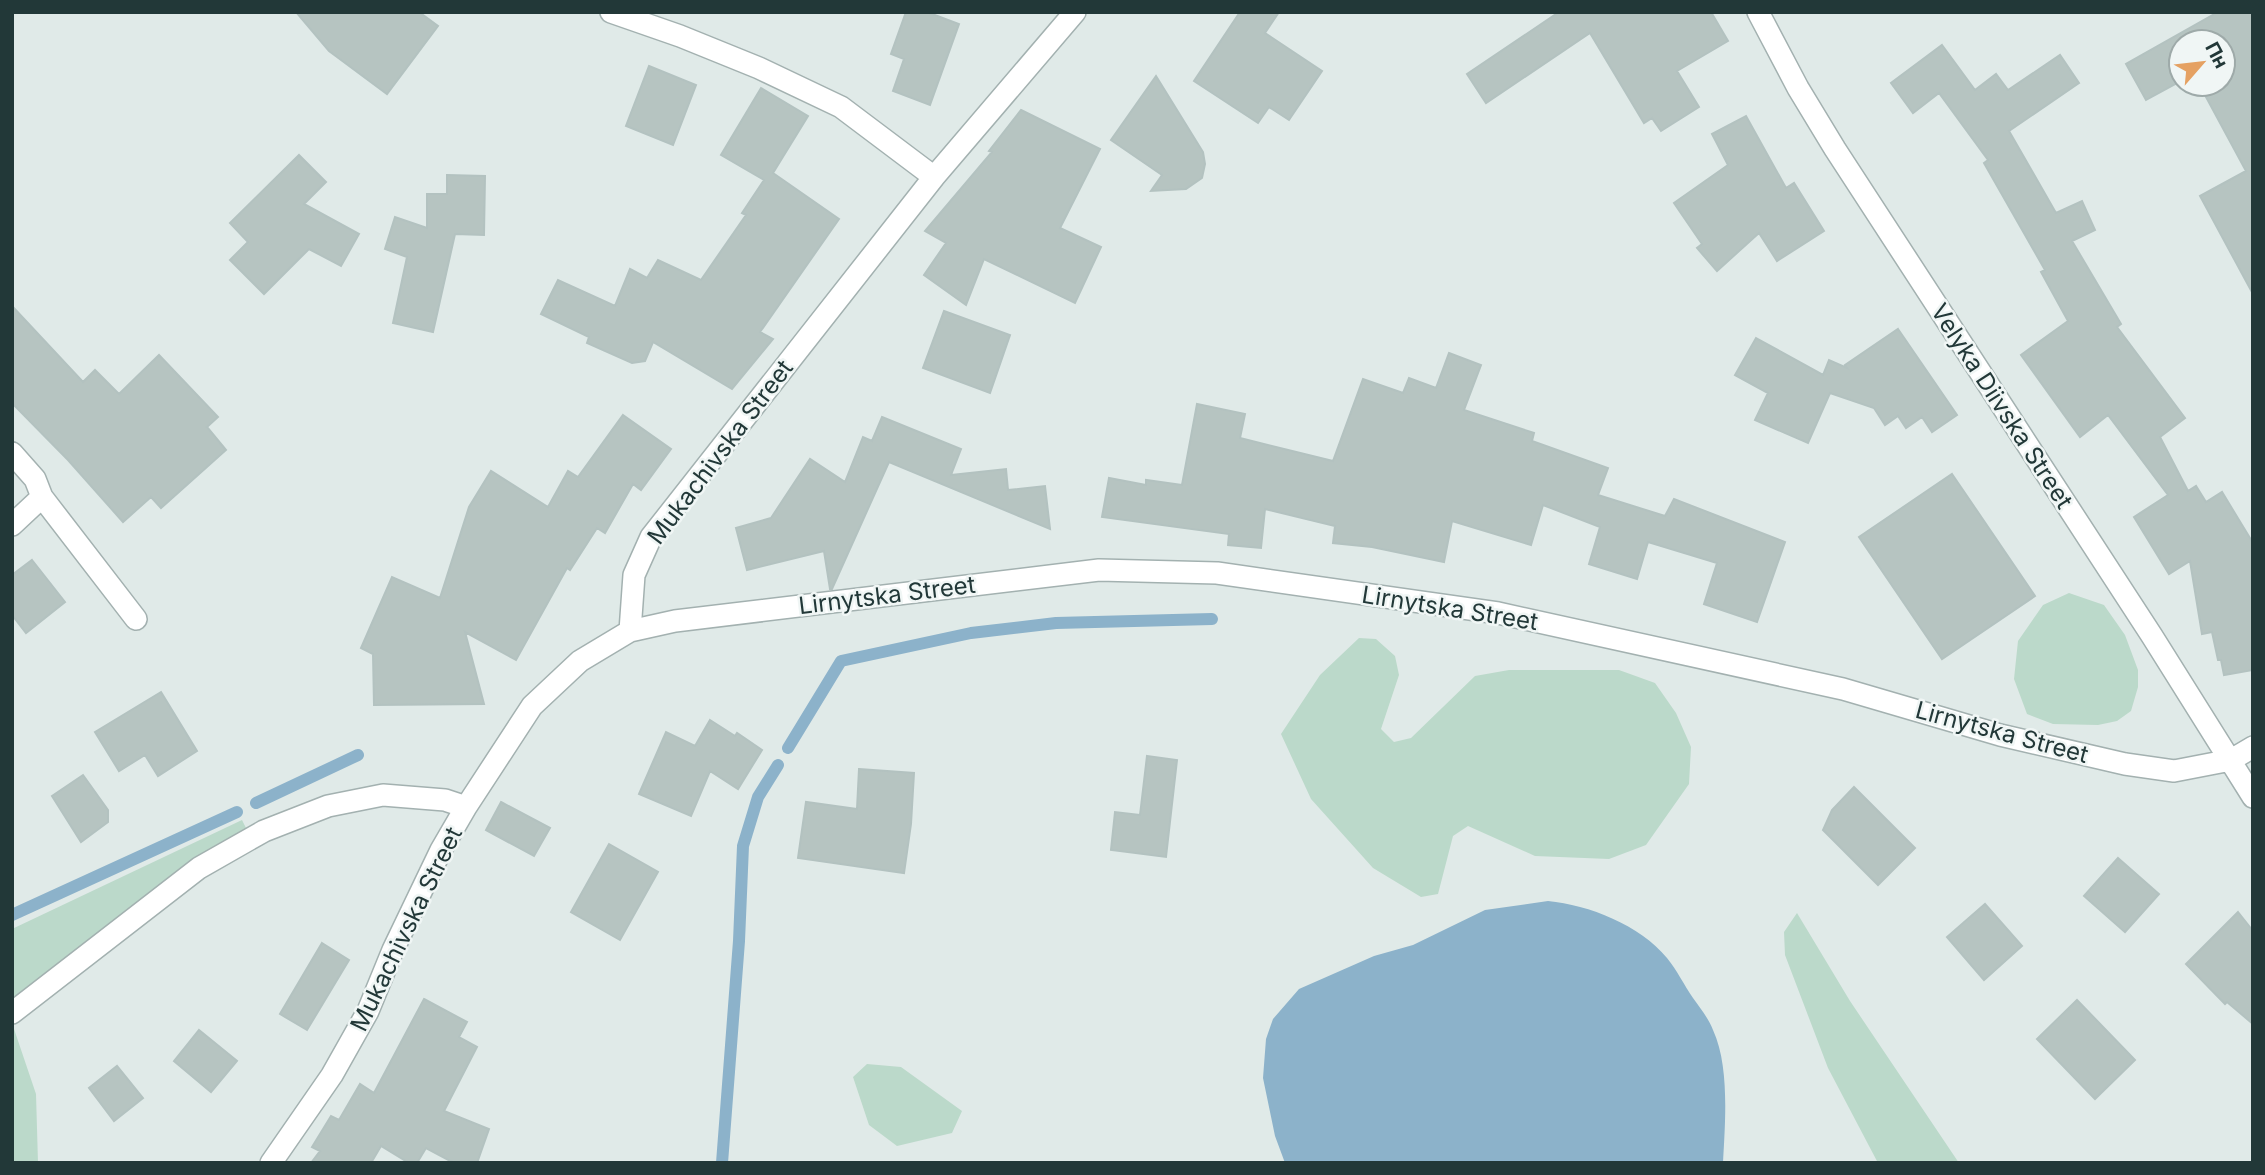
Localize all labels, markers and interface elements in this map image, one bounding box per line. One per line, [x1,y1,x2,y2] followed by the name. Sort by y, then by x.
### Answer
[2167,28,2237,98] north arrow
[2200,38,2233,72] text: Пн
[1925,298,2079,514] street label: Velyka Diivska Street
[641,354,799,550] street label: Mukachivska Street
[797,570,977,620] street label: Lirnytska Street
[1360,580,1540,636] street label: Lirnytska Street
[1912,695,2092,769] street label: Lirnytska Street
[344,822,468,1036] street label: Mukachivska Street

